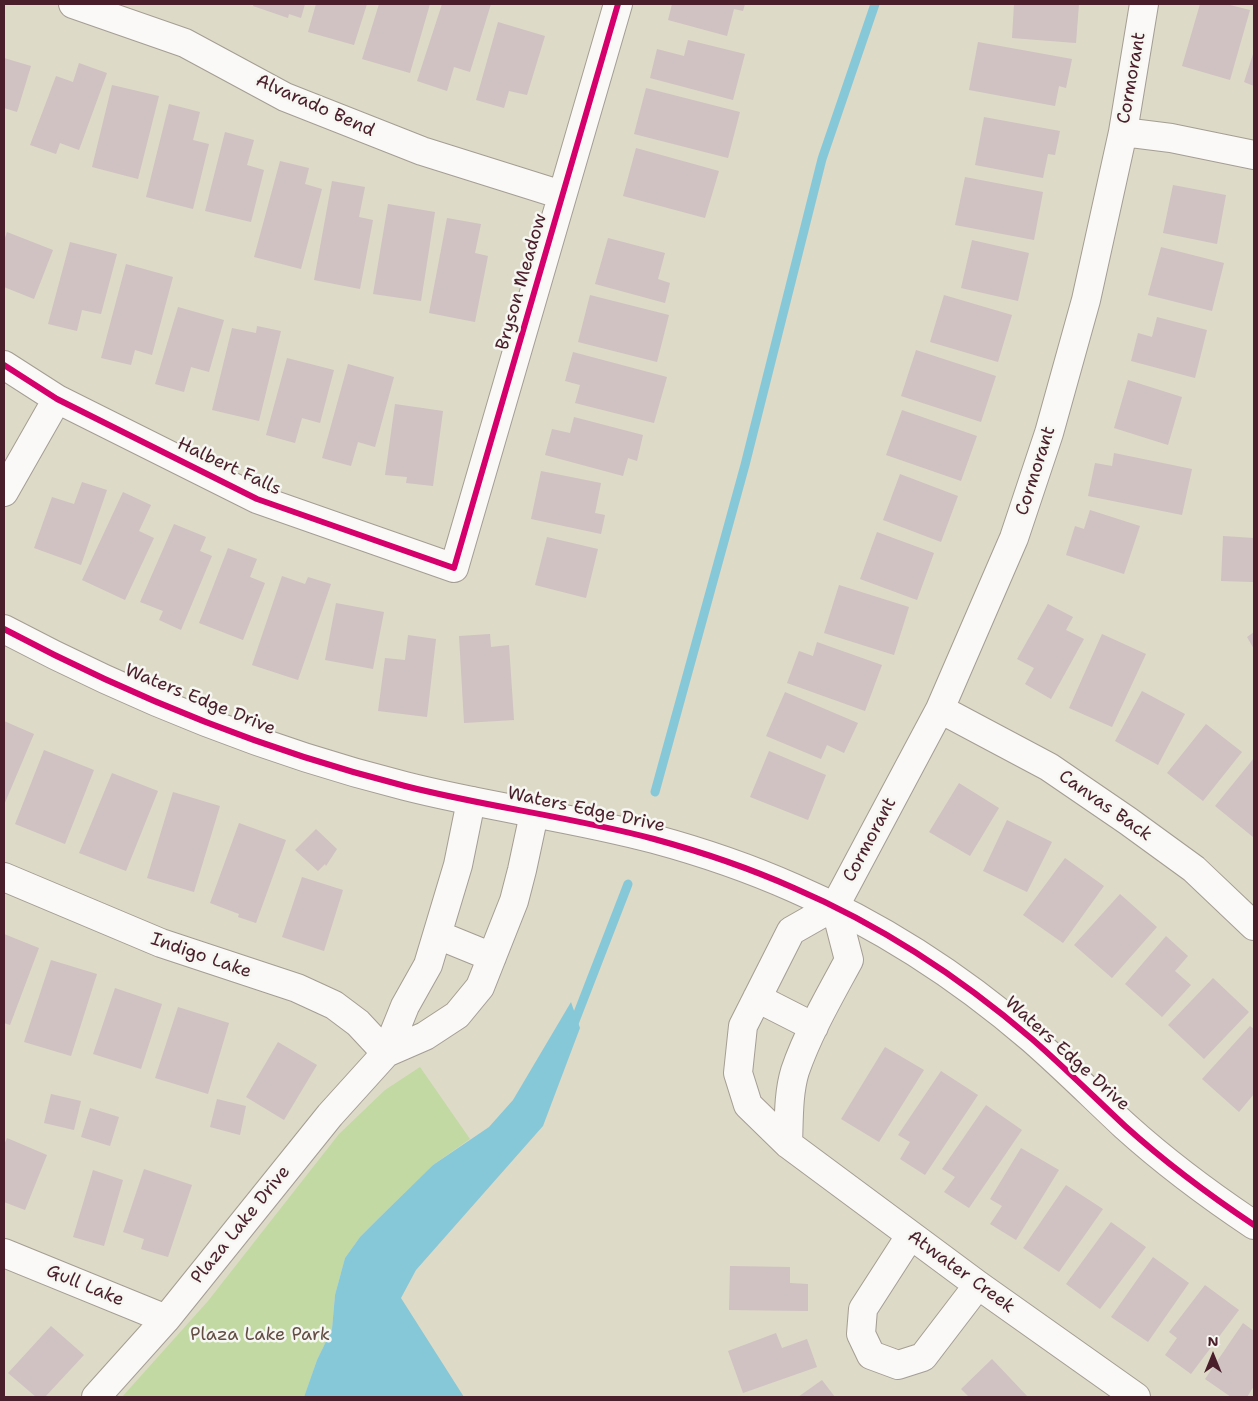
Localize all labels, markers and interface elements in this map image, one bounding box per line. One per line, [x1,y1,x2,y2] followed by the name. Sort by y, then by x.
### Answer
[1113,31,1151,125] street label: Cormorant
[252,70,378,142] street label: Alvarado Bend
[492,211,552,353] street label: Bryson Meadow
[1011,424,1061,518] street label: Cormorant
[174,434,284,500] street label: Halbert Falls
[121,660,279,740] street label: Waters Edge Drive
[1054,766,1156,846] street label: Canvas Back
[505,783,667,837] street label: Waters Edge Drive
[839,794,901,886] street label: Cormorant
[148,929,254,983] street label: Indigo Lake
[1000,992,1134,1116] street label: Waters Edge Drive
[187,1162,295,1288] street label: Plaza Lake Drive
[903,1226,1019,1318] street label: Atwater Creek
[43,1261,127,1311] street label: Gull Lake
[190,1324,330,1346] park label: Plaza Lake Park
[1188,1331,1238,1381] north arrow
[1207,1332,1219,1350] text: N

